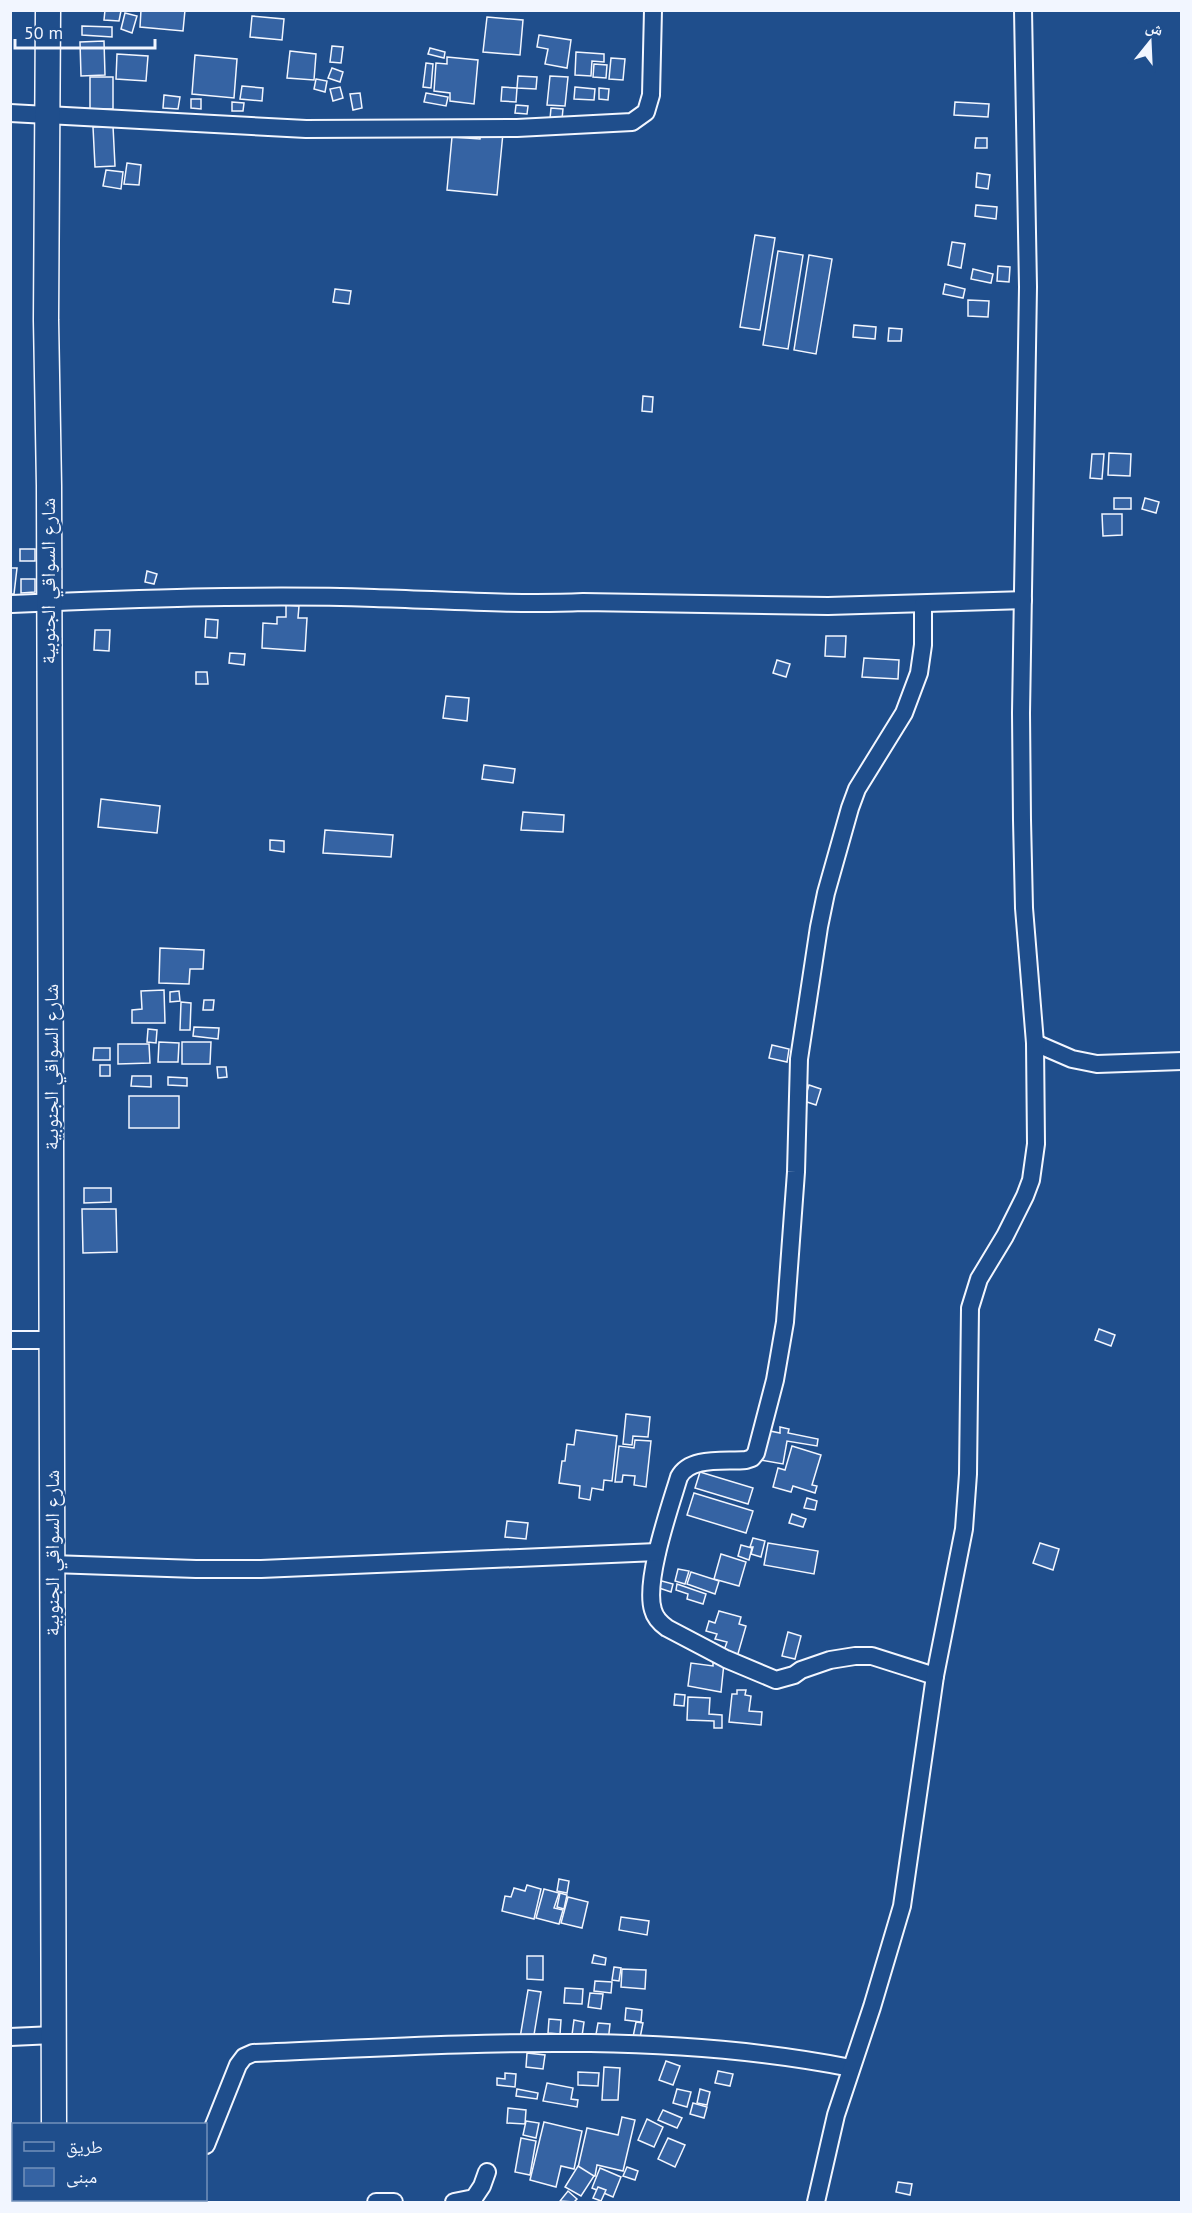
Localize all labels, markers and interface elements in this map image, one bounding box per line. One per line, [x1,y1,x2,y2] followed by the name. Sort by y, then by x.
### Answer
[15,12,154,50] scale bar
[1120,12,1180,72] north arrow
[1143,16,1166,40] text: ش
[24,21,63,44] text: 50 m
[35,498,64,664] street label: شارع السواقي الجنوبية
[38,984,67,1150] street label: شارع السواقي الجنوبية
[39,1470,68,1636] street label: شارع السواقي الجنوبية
[12,2123,207,2201] legend
[66,2135,103,2158] text: طريق
[66,2165,97,2188] text: مبنى

